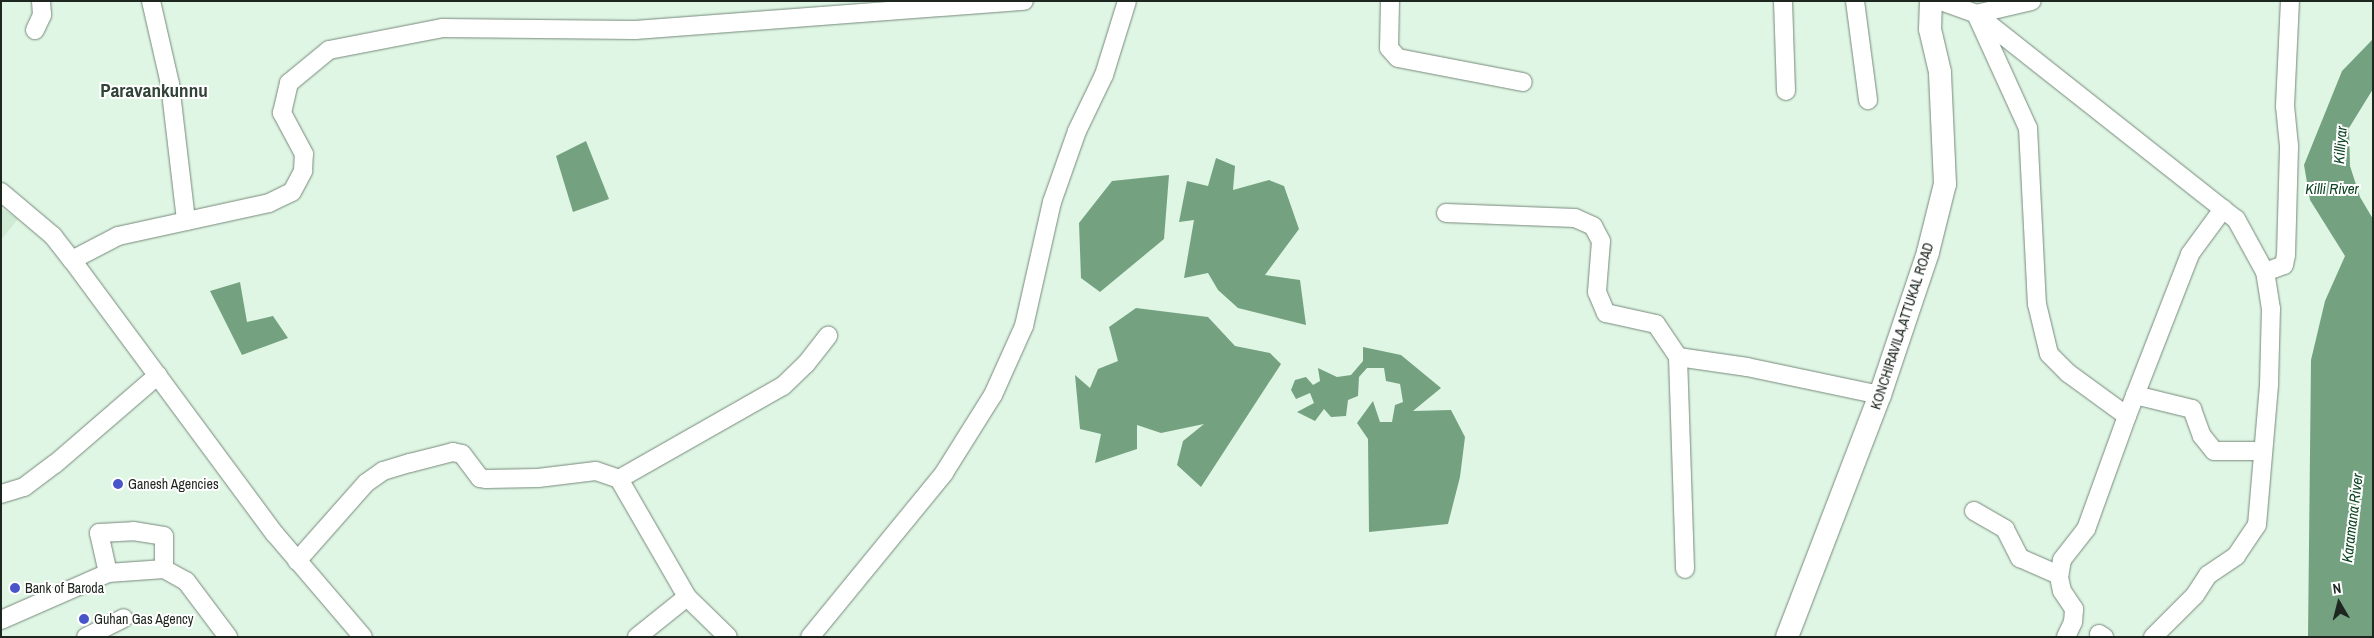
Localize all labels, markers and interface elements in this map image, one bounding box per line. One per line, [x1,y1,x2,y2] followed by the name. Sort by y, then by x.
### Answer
[100,80,208,102] district label: Paravankunnu
[2330,126,2350,164] water label: Killiyar
[2305,180,2359,198] water label: Killi River
[1867,240,1937,412] street label: KONCHIRAVILA,ATTUKAL ROAD
[2338,472,2366,564] water label: Karamana River
[128,476,219,492] place label: Ganesh Agencies
[112,478,124,490] marker: Ganesh Agencies
[2314,578,2364,628] north arrow
[2332,579,2342,598] text: N
[25,580,104,596] place label: Bank of Baroda
[9,582,21,594] marker: Bank of Baroda
[94,611,194,627] place label: Guhan Gas Agency
[78,613,90,625] marker: Guhan Gas Agency

